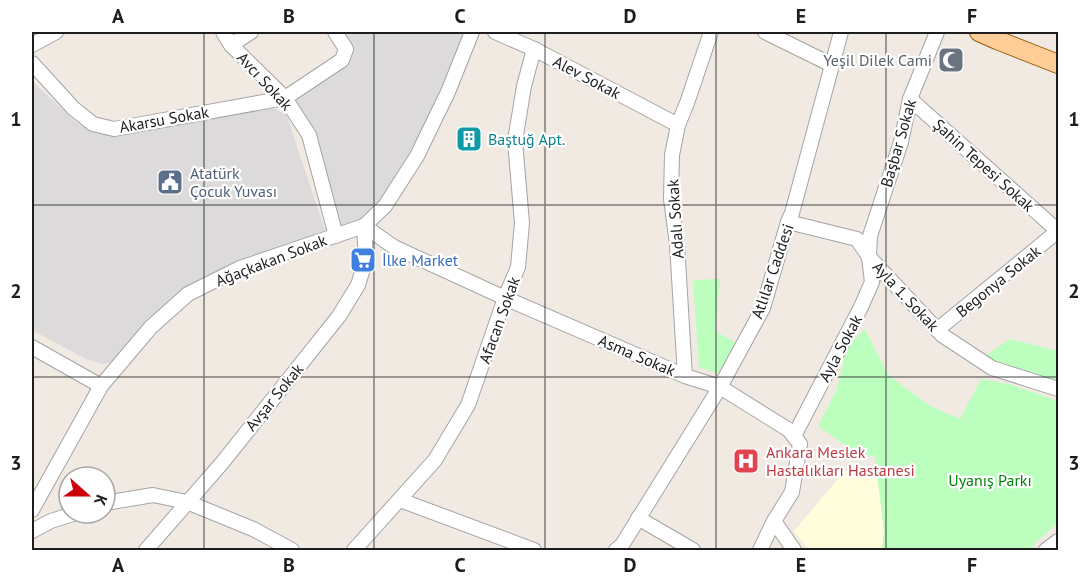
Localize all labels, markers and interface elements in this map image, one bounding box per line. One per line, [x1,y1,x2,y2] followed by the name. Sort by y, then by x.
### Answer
[112,3,125,29] text: A
[283,3,295,29] text: B
[454,3,466,29] text: C
[624,3,637,29] text: D
[796,3,806,29] text: E
[967,3,977,29] text: F
[936,45,966,75] mosque icon: Yeşil Dilek Cami
[233,48,297,115] street label: Avcı Sokak
[823,50,932,70] place label: Yeşil Dilek Cami
[550,51,624,103] street label: Alev Sokak
[876,96,920,189] street label: Başbar Sokak
[118,101,211,137] street label: Akarsu Sokak
[10,106,22,132] text: 1
[1068,106,1080,132] text: 1
[929,114,1039,216] street label: Şahin Tepesi Sokak
[454,124,484,154] building icon: Baştuğ Apt.
[488,129,566,149] place label: Baştuğ Apt.
[190,163,277,201] place label: Atatürk Çocuk Yuvası
[155,167,185,197] public building icon: Atatürk Çocuk Yuvası
[662,178,688,259] street label: Adalı Sokak
[746,221,798,321] street label: Atlılar Caddesi
[213,229,330,290] street label: Ağaçkakan Sokak
[952,241,1045,321] street label: Begonya Sokak
[348,245,378,275] supermarket icon: İlke Market
[382,250,459,270] place label: İlke Market
[868,257,944,335] street label: Ayla 1. Sokak
[474,274,524,366] street label: Afacan Sokak
[10,278,22,304] text: 2
[1068,278,1080,304] text: 2
[814,311,866,385] street label: Ayla Sokak
[596,330,679,380] street label: Asma Sokak
[241,359,308,435] street label: Avşar Sokak
[766,442,915,480] place label: Ankara Meslek Hastalıkları Hastanesi
[731,446,761,476] hospital icon: Ankara Meslek Hastalıkları Hastanesi
[10,450,22,476] text: 3
[1068,450,1080,476] text: 3
[57,465,117,525] north arrow
[948,470,1032,490] park label: Uyanış Parkı
[90,492,112,509] text: K
[112,552,125,578] text: A
[283,552,295,578] text: B
[454,552,466,578] text: C
[624,552,637,578] text: D
[796,552,806,578] text: E
[967,552,977,578] text: F

